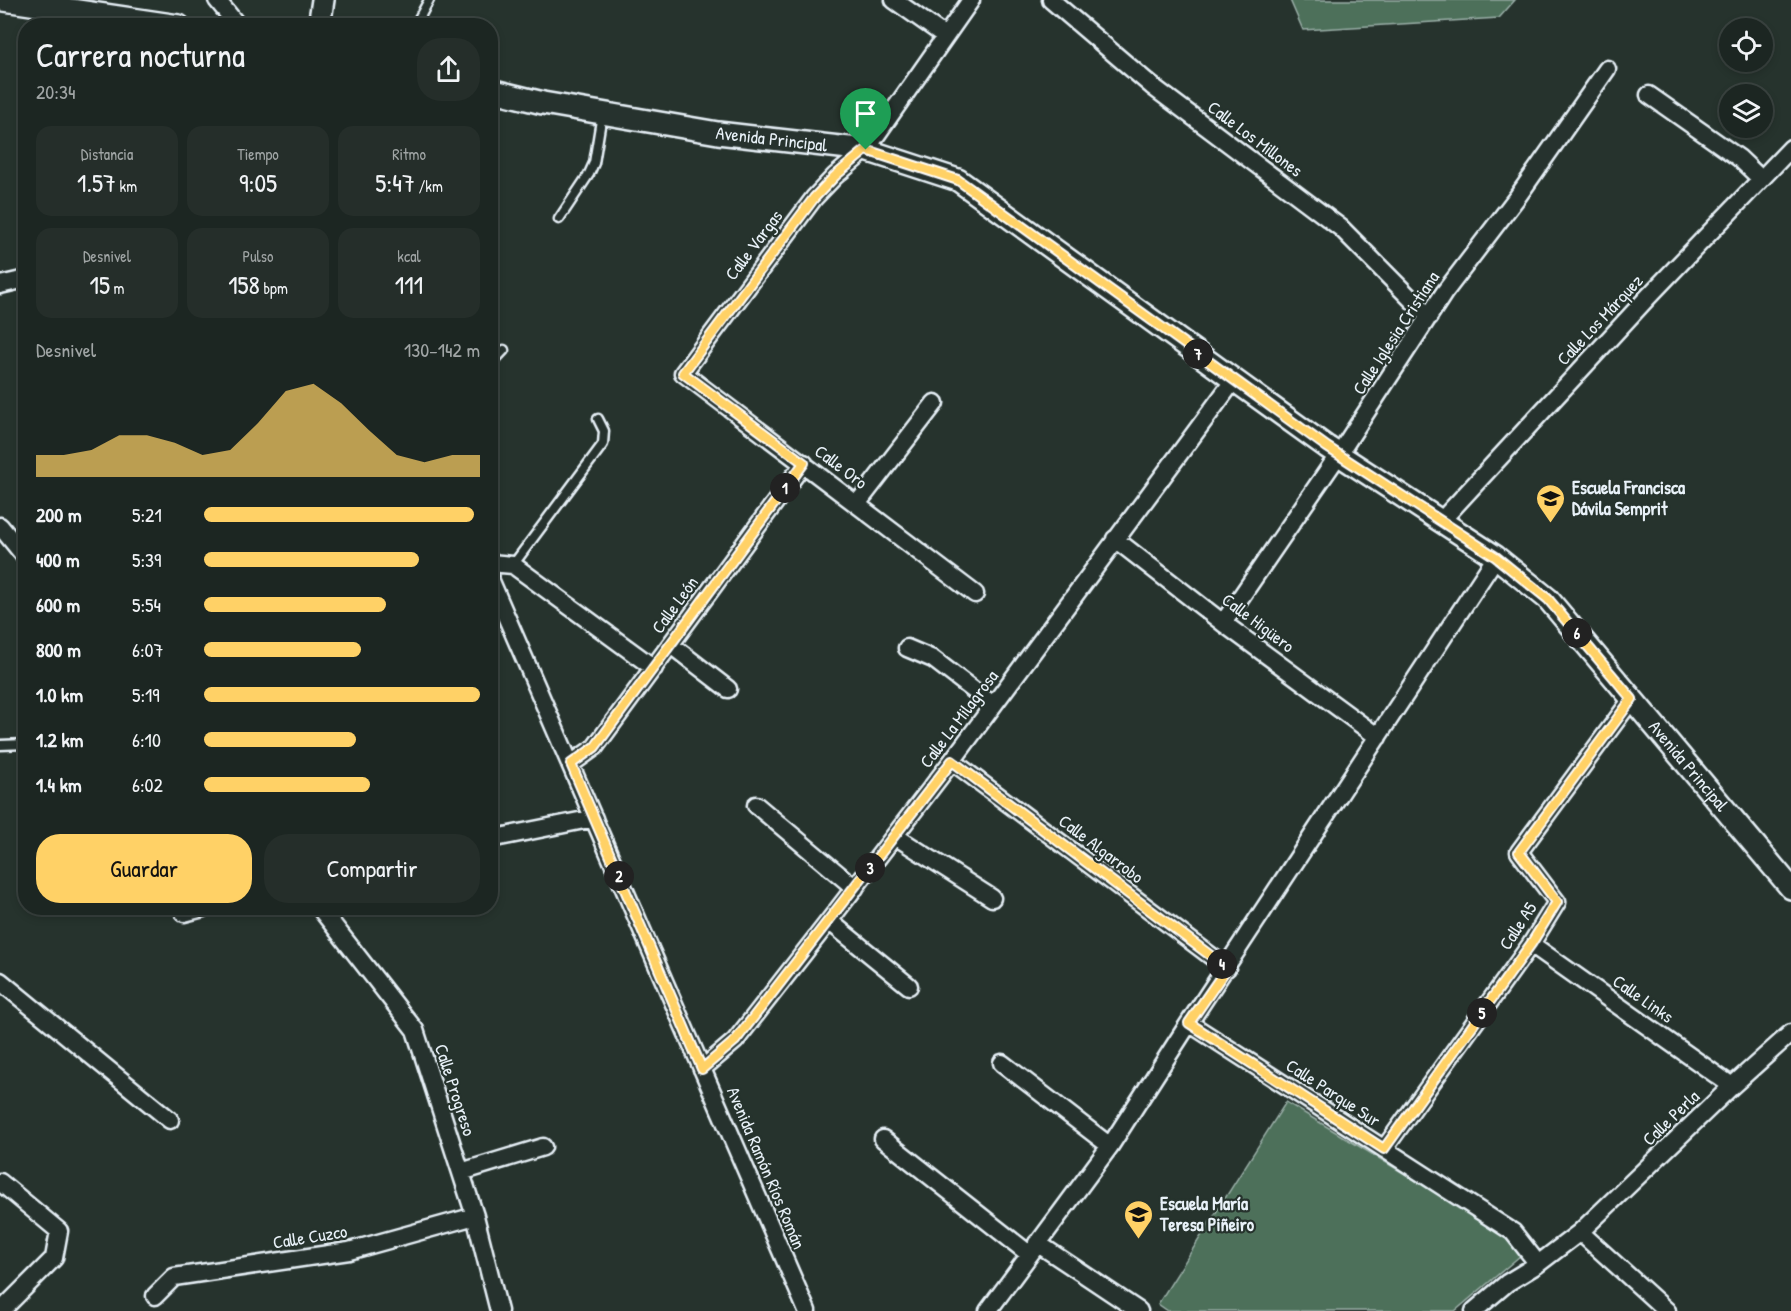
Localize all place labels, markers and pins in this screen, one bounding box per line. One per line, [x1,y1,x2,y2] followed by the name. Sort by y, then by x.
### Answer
[840,88,891,150] pin
[1183,339,1213,369] pin: 7
[770,473,800,503] pin: 1
[1572,475,1686,522] place label: Escuela Francisca Dávila Semprit
[1535,482,1567,524] school or university icon: Escuela Francisca Dávila Semprit
[1562,618,1592,648] pin: 6
[855,853,885,883] pin: 3
[604,861,634,891] pin: 2
[1207,949,1237,979] pin: 4
[1467,998,1497,1028] pin: 5
[1159,1191,1255,1237] place label: Escuela María Teresa Piñeiro
[1123,1198,1155,1240] school or university icon: Escuela María Teresa Piñeiro

